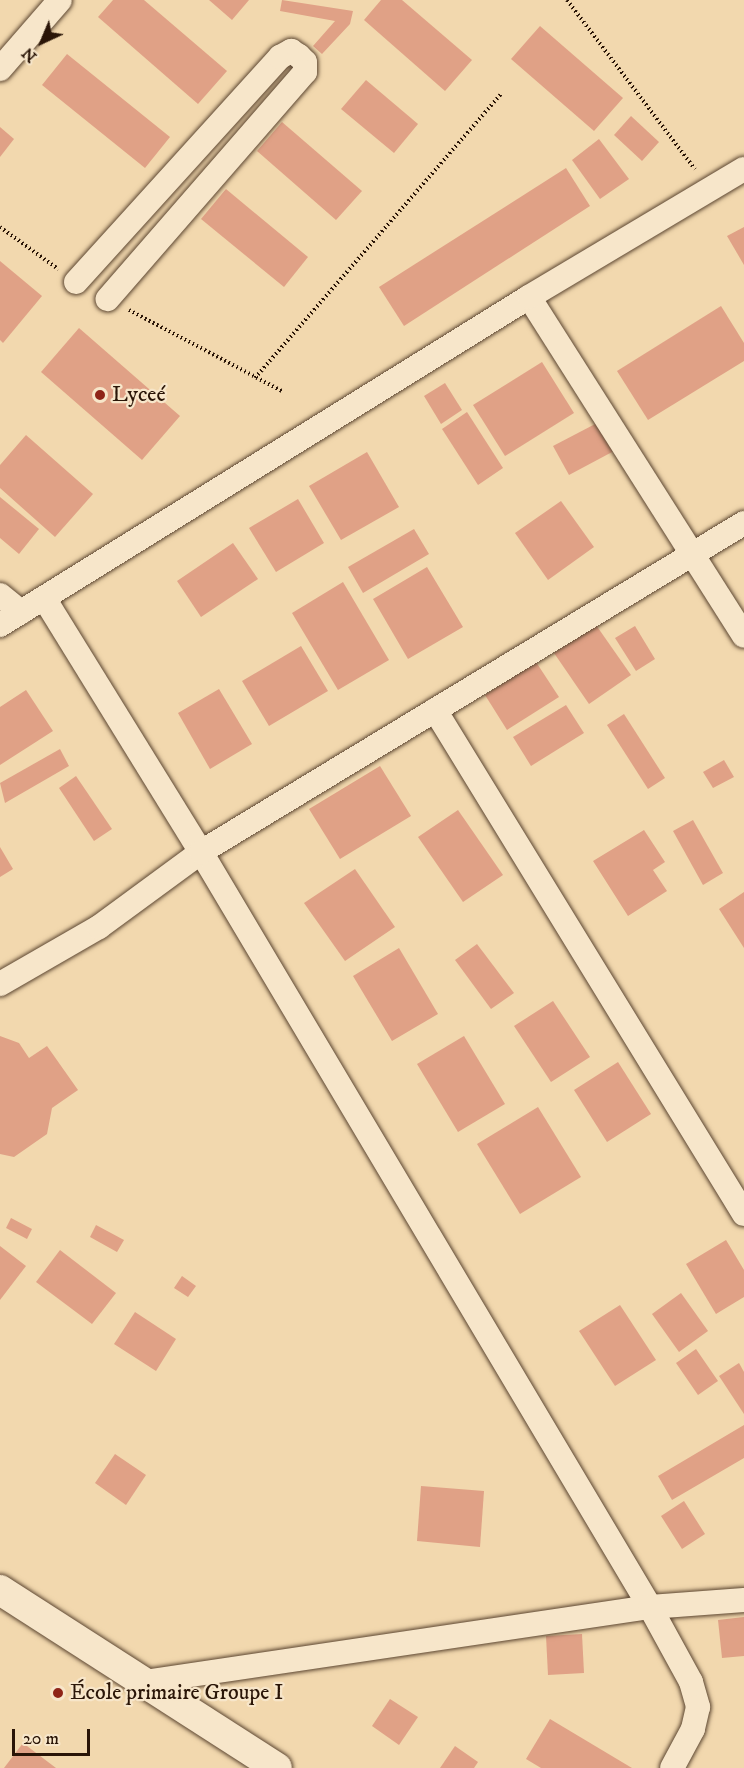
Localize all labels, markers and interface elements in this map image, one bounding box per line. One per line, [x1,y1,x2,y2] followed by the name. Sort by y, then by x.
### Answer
[12,12,72,72] north arrow
[18,43,41,67] text: N
[112,382,166,408] place label: Lyceé
[93,388,107,402] marker: Lyceé
[70,1680,283,1706] place label: École primaire Groupe I
[51,1686,65,1700] marker: École primaire Groupe I
[15,1717,93,1755] scale bar
[23,1728,59,1750] text: 20 m

